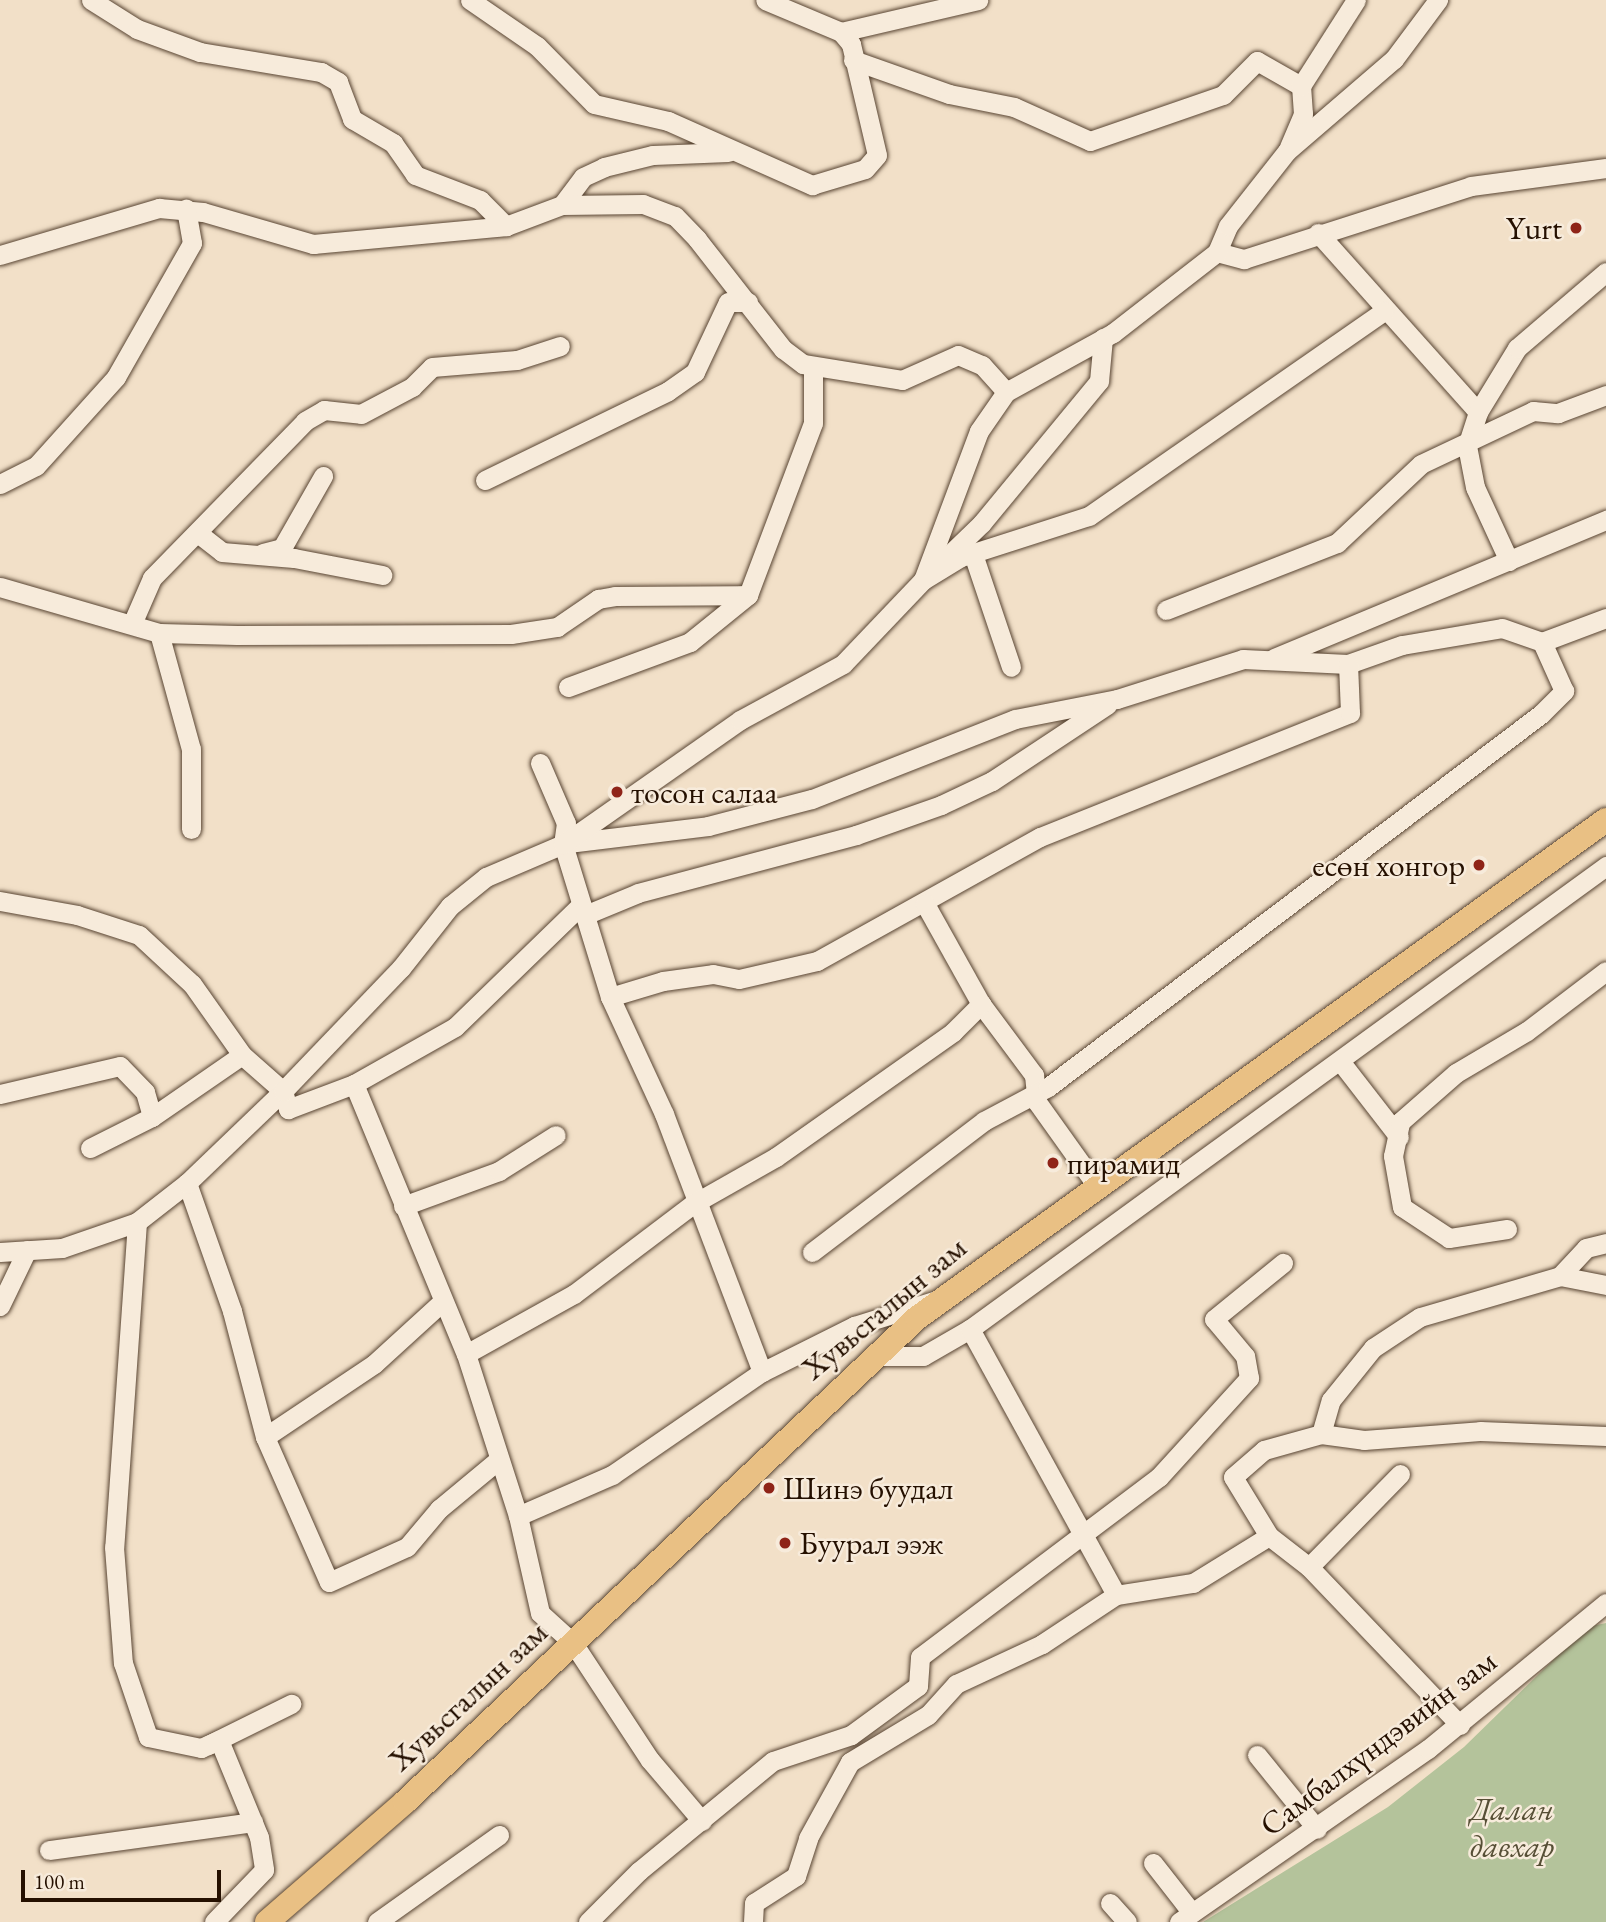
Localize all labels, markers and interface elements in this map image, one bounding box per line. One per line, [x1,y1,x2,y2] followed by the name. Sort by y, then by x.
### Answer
[1506,209,1562,247] place label: Yurt
[1568,220,1584,236] marker: Yurt
[631,773,777,811] place label: тосон салаа
[609,784,625,800] marker: тосон салаа
[1312,846,1465,884] place label: есөн хонгор
[1471,857,1487,873] marker: есөн хонгор
[1067,1144,1180,1182] place label: пирамид
[1045,1155,1061,1171] marker: пирамид
[794,1228,974,1388] street label: Хувьсгалын зам
[783,1469,953,1507] place label: Шинэ буудал
[761,1480,777,1496] marker: Шинэ буудал
[799,1524,944,1562] place label: Буурал ээж
[777,1535,793,1551] marker: Буурал ээж
[381,1613,555,1779] street label: Хувьсгалын зам
[1252,1642,1504,1844] street label: Самбалхүндэвийн зам
[1470,1791,1554,1866] park label: Далан давхар
[24,1856,224,1900] scale bar
[34,1868,85,1895] text: 100 m

